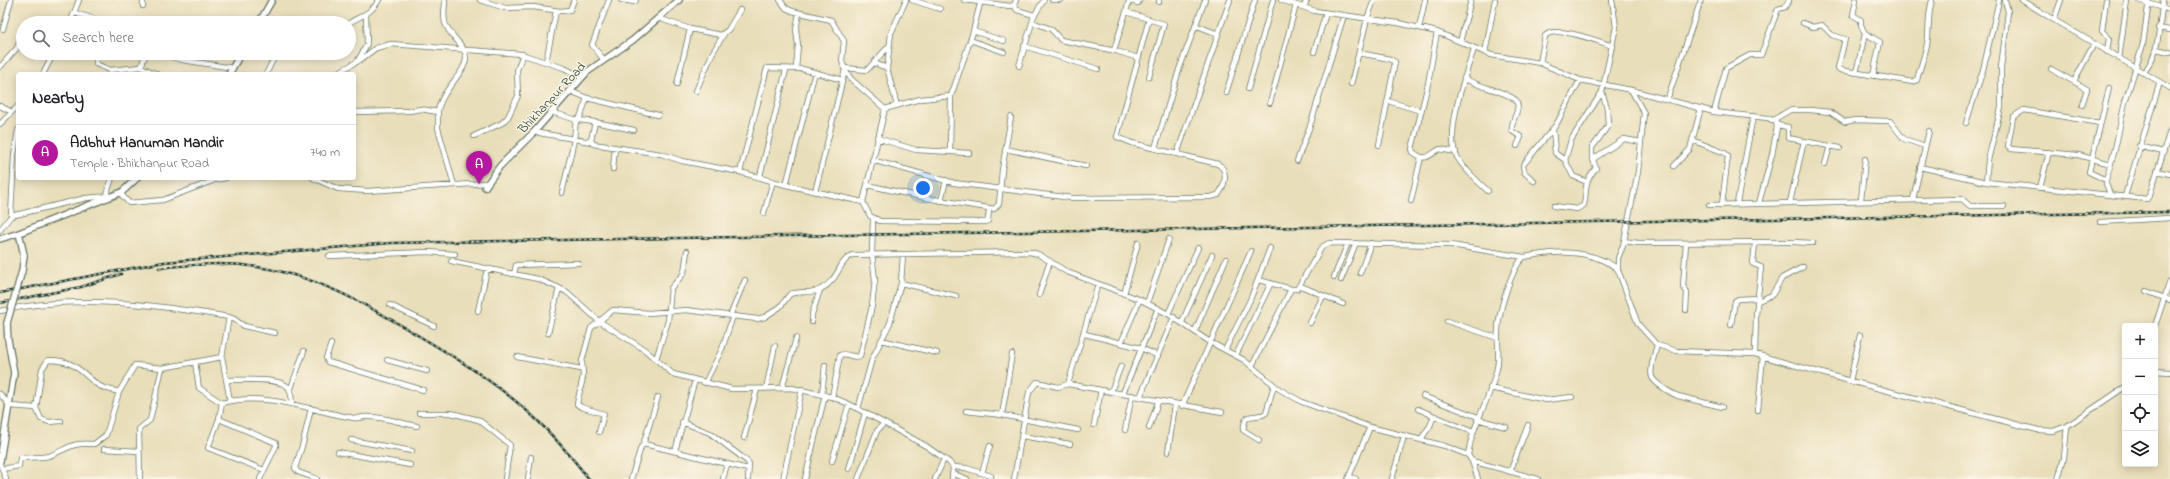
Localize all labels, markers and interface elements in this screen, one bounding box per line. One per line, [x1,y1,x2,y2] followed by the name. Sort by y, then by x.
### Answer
[16,16,356,60] search box
[30,27,52,49] icon: search
[62,27,134,49] text: Search here
[513,57,591,139] street label: Bhikhanpur Road
[32,86,84,111] text: Nearby
[70,132,224,154] text: Adbhut Hanuman Mandir
[41,143,49,162] text: A
[310,143,340,162] text: 740 m
[466,151,492,184] pin: A
[70,154,209,173] text: Temple · Bhikhanpur Road
[913,178,933,198] your location
[2122,323,2158,467] map controls
[2122,323,2158,359] button: +
[2122,359,2158,395] button: −
[2122,395,2158,431] button: locate
[2122,431,2158,467] button: layers

